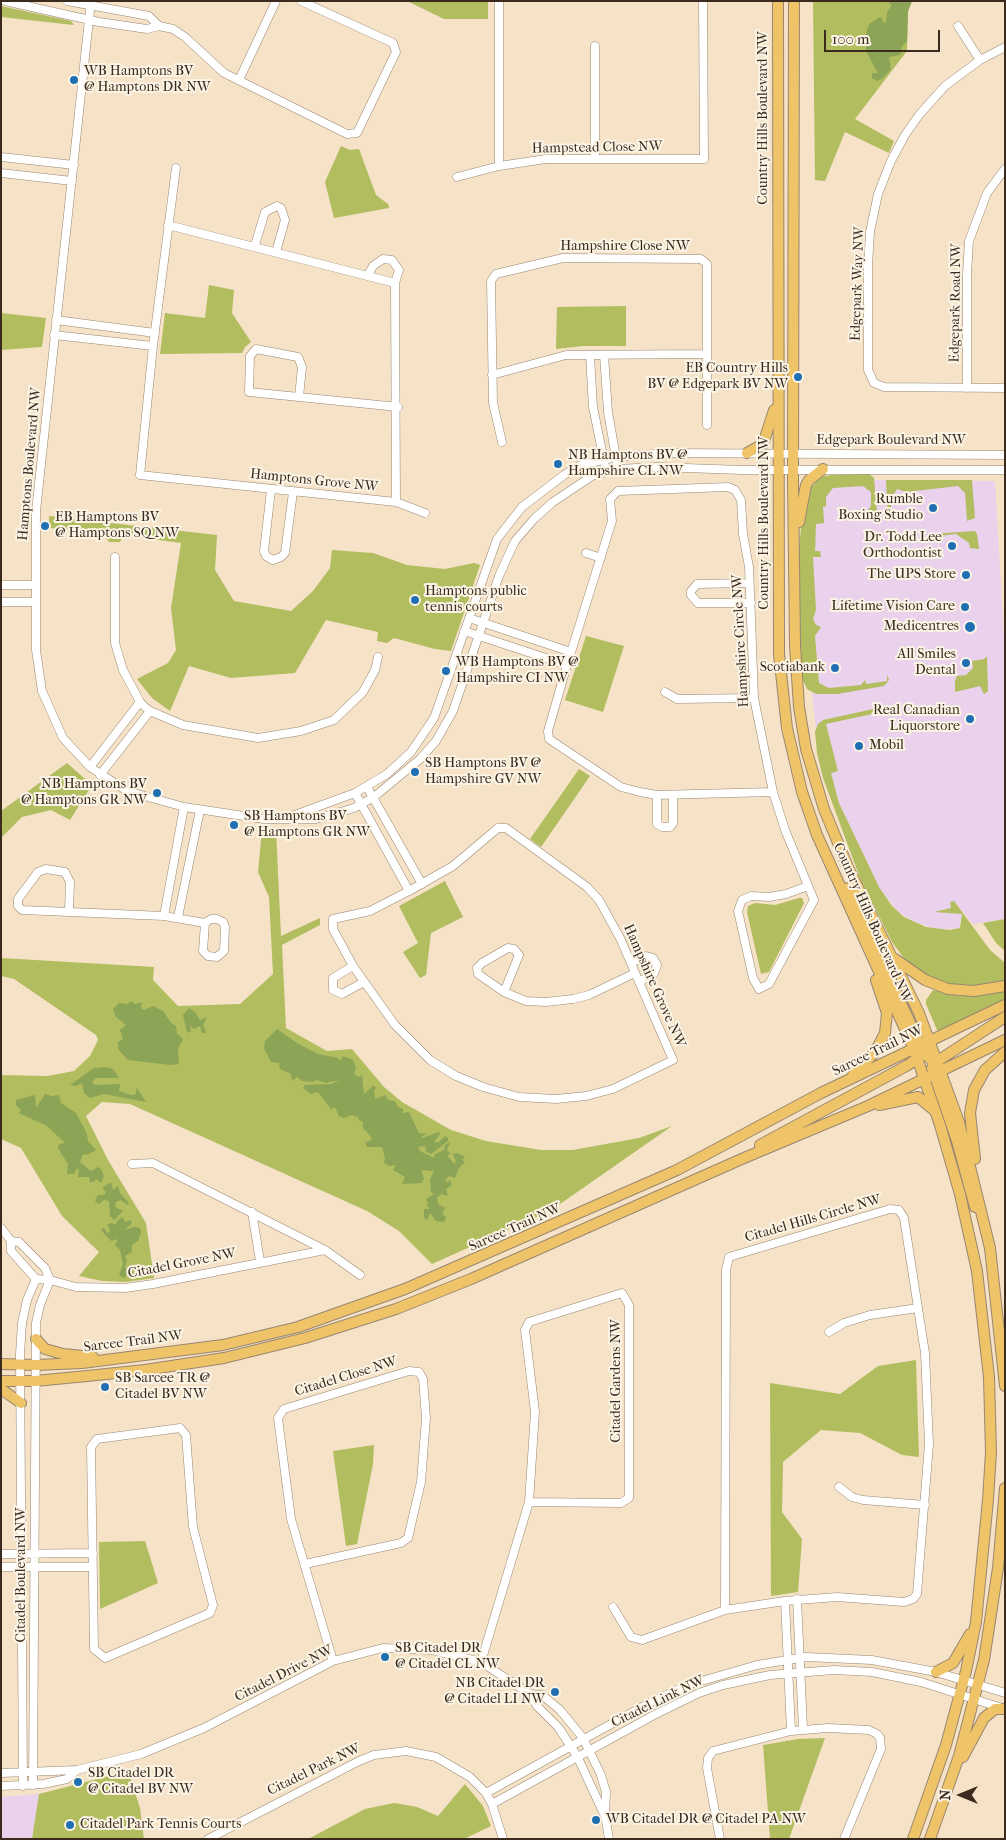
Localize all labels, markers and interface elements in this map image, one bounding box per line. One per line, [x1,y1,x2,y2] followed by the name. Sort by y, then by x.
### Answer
[826,20,942,52] scale bar
[832,30,870,48] text: 100 m
[756,31,772,205] street label: Country Hills Boulevard NW
[84,64,211,96] place label: WB Hamptons BV @ Hamptons DR NW
[68,74,80,86] marker: WB Hamptons BV @ Hamptons DR NW
[532,138,662,158] street label: Hampstead Close NW
[848,226,868,342] street label: Edgepark Way NW
[560,239,690,255] street label: Hampshire Close NW
[947,243,965,363] street label: Edgepark Road NW
[647,361,788,394] place label: EB Country Hills BV @ Edgepark BV NW
[792,371,804,383] marker: EB Country Hills BV @ Edgepark BV NW
[15,387,45,541] street label: Hamptons Boulevard NW
[816,433,966,449] street label: Edgepark Boulevard NW
[757,436,773,610] street label: Country Hills Boulevard NW
[568,448,687,481] place label: NB Hamptons BV @ Hampshire CL NW
[552,458,564,470] marker: NB Hamptons BV @ Hampshire CL NW
[249,466,379,496] street label: Hamptons Grove NW
[838,492,923,524] place label: Rumble Boxing Studio
[927,502,939,514] marker: Rumble Boxing Studio
[55,510,179,542] place label: EB Hamptons BV @ Hamptons SQ NW
[39,520,51,532] marker: EB Hamptons BV @ Hamptons SQ NW
[863,530,942,562] place label: Dr. Todd Lee Orthodontist
[946,540,958,552] marker: Dr. Todd Lee Orthodontist
[867,567,956,583] place label: The UPS Store
[960,569,972,581] marker: The UPS Store
[729,574,753,708] street label: Hampshire Circle NW
[425,584,527,616] place label: Hamptons public tennis courts
[409,594,421,606] marker: Hamptons public tennis courts
[831,599,955,615] place label: Lifetime Vision Care
[959,601,971,613] marker: Lifetime Vision Care
[884,619,959,635] place label: Medicentres
[963,620,977,634] marker: Medicentres
[897,647,956,680] place label: All Smiles Dental
[456,655,578,688] place label: WB Hamptons BV @ Hampshire CI NW
[960,657,972,669] marker: All Smiles Dental
[760,660,825,676] place label: Scotiabank
[829,662,841,674] marker: Scotiabank
[440,665,452,677] marker: WB Hamptons BV @ Hampshire CI NW
[873,703,960,736] place label: Real Canadian Liquorstore
[964,713,976,725] marker: Real Canadian Liquorstore
[869,738,904,754] place label: Mobil
[853,740,865,752] marker: Mobil
[425,756,541,789] place label: SB Hamptons BV @ Hampshire GV NW
[409,766,421,778] marker: SB Hamptons BV @ Hampshire GV NW
[21,777,147,810] place label: NB Hamptons BV @ Hamptons GR NW
[151,787,163,799] marker: NB Hamptons BV @ Hamptons GR NW
[244,809,370,842] place label: SB Hamptons BV @ Hamptons GR NW
[228,819,240,831] marker: SB Hamptons BV @ Hamptons GR NW
[829,840,915,1006] street label: Country Hills Boulevard NW
[619,922,689,1050] street label: Hampshire Grove NW
[830,1022,926,1080] street label: Sarcee Trail NW
[743,1192,883,1246] street label: Citadel Hills Circle NW
[466,1200,564,1256] street label: Sarcee Trail NW
[126,1245,238,1283] street label: Citadel Grove NW
[609,1319,625,1443] street label: Citadel Gardens NW
[83,1328,183,1356] street label: Sarcee Trail NW
[293,1353,399,1401] street label: Citadel Close NW
[115,1371,210,1404] place label: SB Sarcee TR @ Citadel BV NW
[99,1381,111,1393] marker: SB Sarcee TR @ Citadel BV NW
[14,1508,30,1642] street label: Citadel Boulevard NW
[395,1641,500,1674] place label: SB Citadel DR @ Citadel CL NW
[232,1642,336,1706] street label: Citadel Drive NW
[379,1651,391,1663] marker: SB Citadel DR @ Citadel CL NW
[609,1672,707,1732] street label: Citadel Link NW
[444,1676,545,1708] place label: NB Citadel DR @ Citadel LI NW
[549,1686,561,1698] marker: NB Citadel DR @ Citadel LI NW
[265,1740,363,1800] street label: Citadel Park NW
[88,1766,193,1798] place label: SB Citadel DR @ Citadel BV NW
[936,1770,986,1820] north arrow
[72,1776,84,1788] marker: SB Citadel DR @ Citadel BV NW
[937,1790,954,1800] text: N
[606,1812,806,1828] place label: WB Citadel DR @ Citadel PA NW
[590,1814,602,1826] marker: WB Citadel DR @ Citadel PA NW
[80,1817,241,1833] place label: Citadel Park Tennis Courts
[64,1819,76,1831] marker: Citadel Park Tennis Courts

